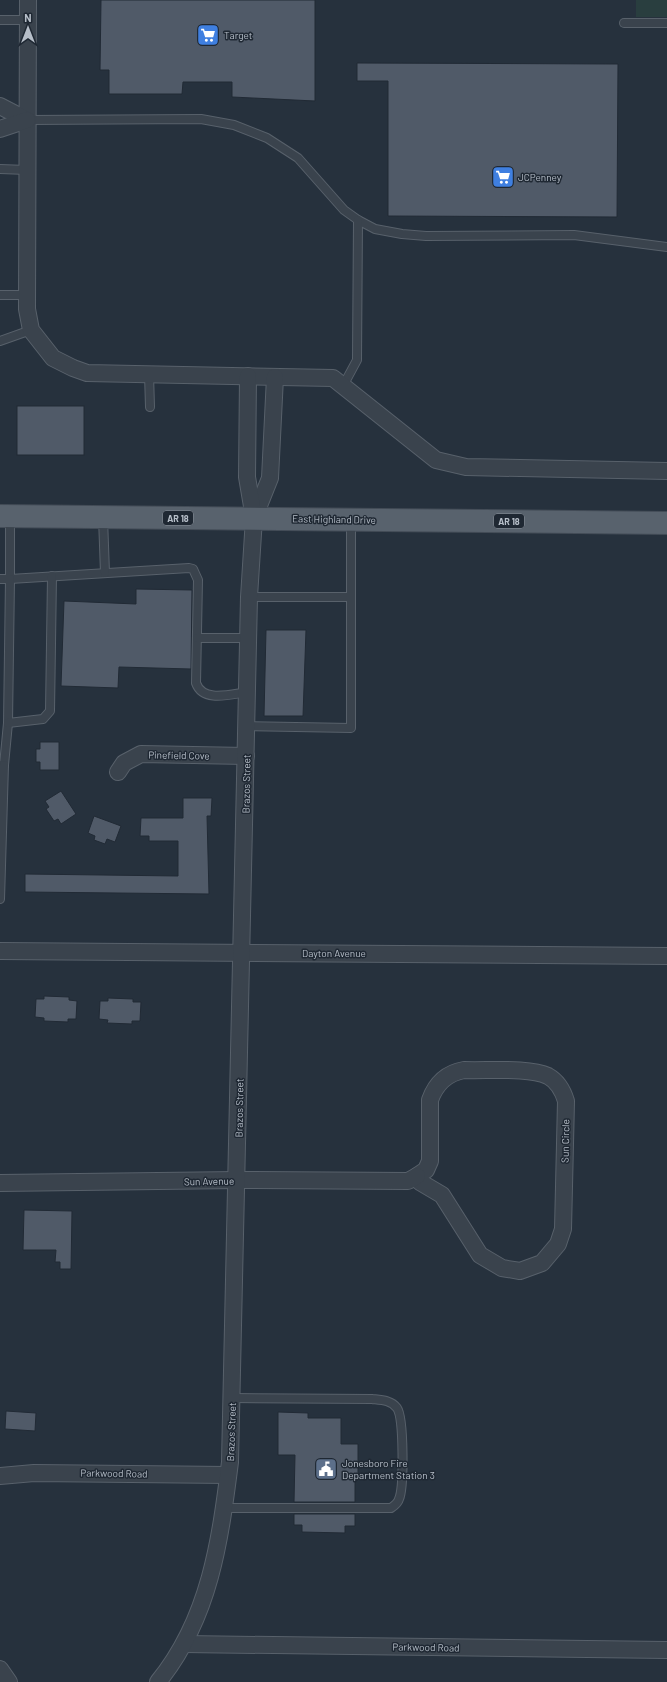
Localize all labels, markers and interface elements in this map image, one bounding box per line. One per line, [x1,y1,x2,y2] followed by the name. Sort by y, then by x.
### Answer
[8,8,48,48] north arrow
[24,11,32,24] text: N
[195,22,221,48] supermarket icon: Target
[224,29,253,41] place label: Target
[490,164,516,190] supermarket icon: JCPenney
[518,171,562,183] place label: JCPenney
[163,511,193,525] road number: AR 18
[292,512,376,526] street label: East Highland Drive
[494,514,524,528] road number: AR 18
[148,748,210,762] street label: Pinefield Cove
[239,754,253,814] street label: Brazos Street
[302,947,366,959] street label: Dayton Avenue
[232,1078,246,1138] street label: Brazos Street
[559,1119,571,1163] street label: Sun Circle
[184,1175,234,1187] street label: Sun Avenue
[224,1402,238,1462] street label: Brazos Street
[313,1456,339,1482] public building icon: Jonesboro Fire Department Station 3
[342,1457,435,1481] place label: Jonesboro Fire Department Station 3
[80,1466,148,1480] street label: Parkwood Road
[392,1640,460,1654] street label: Parkwood Road

